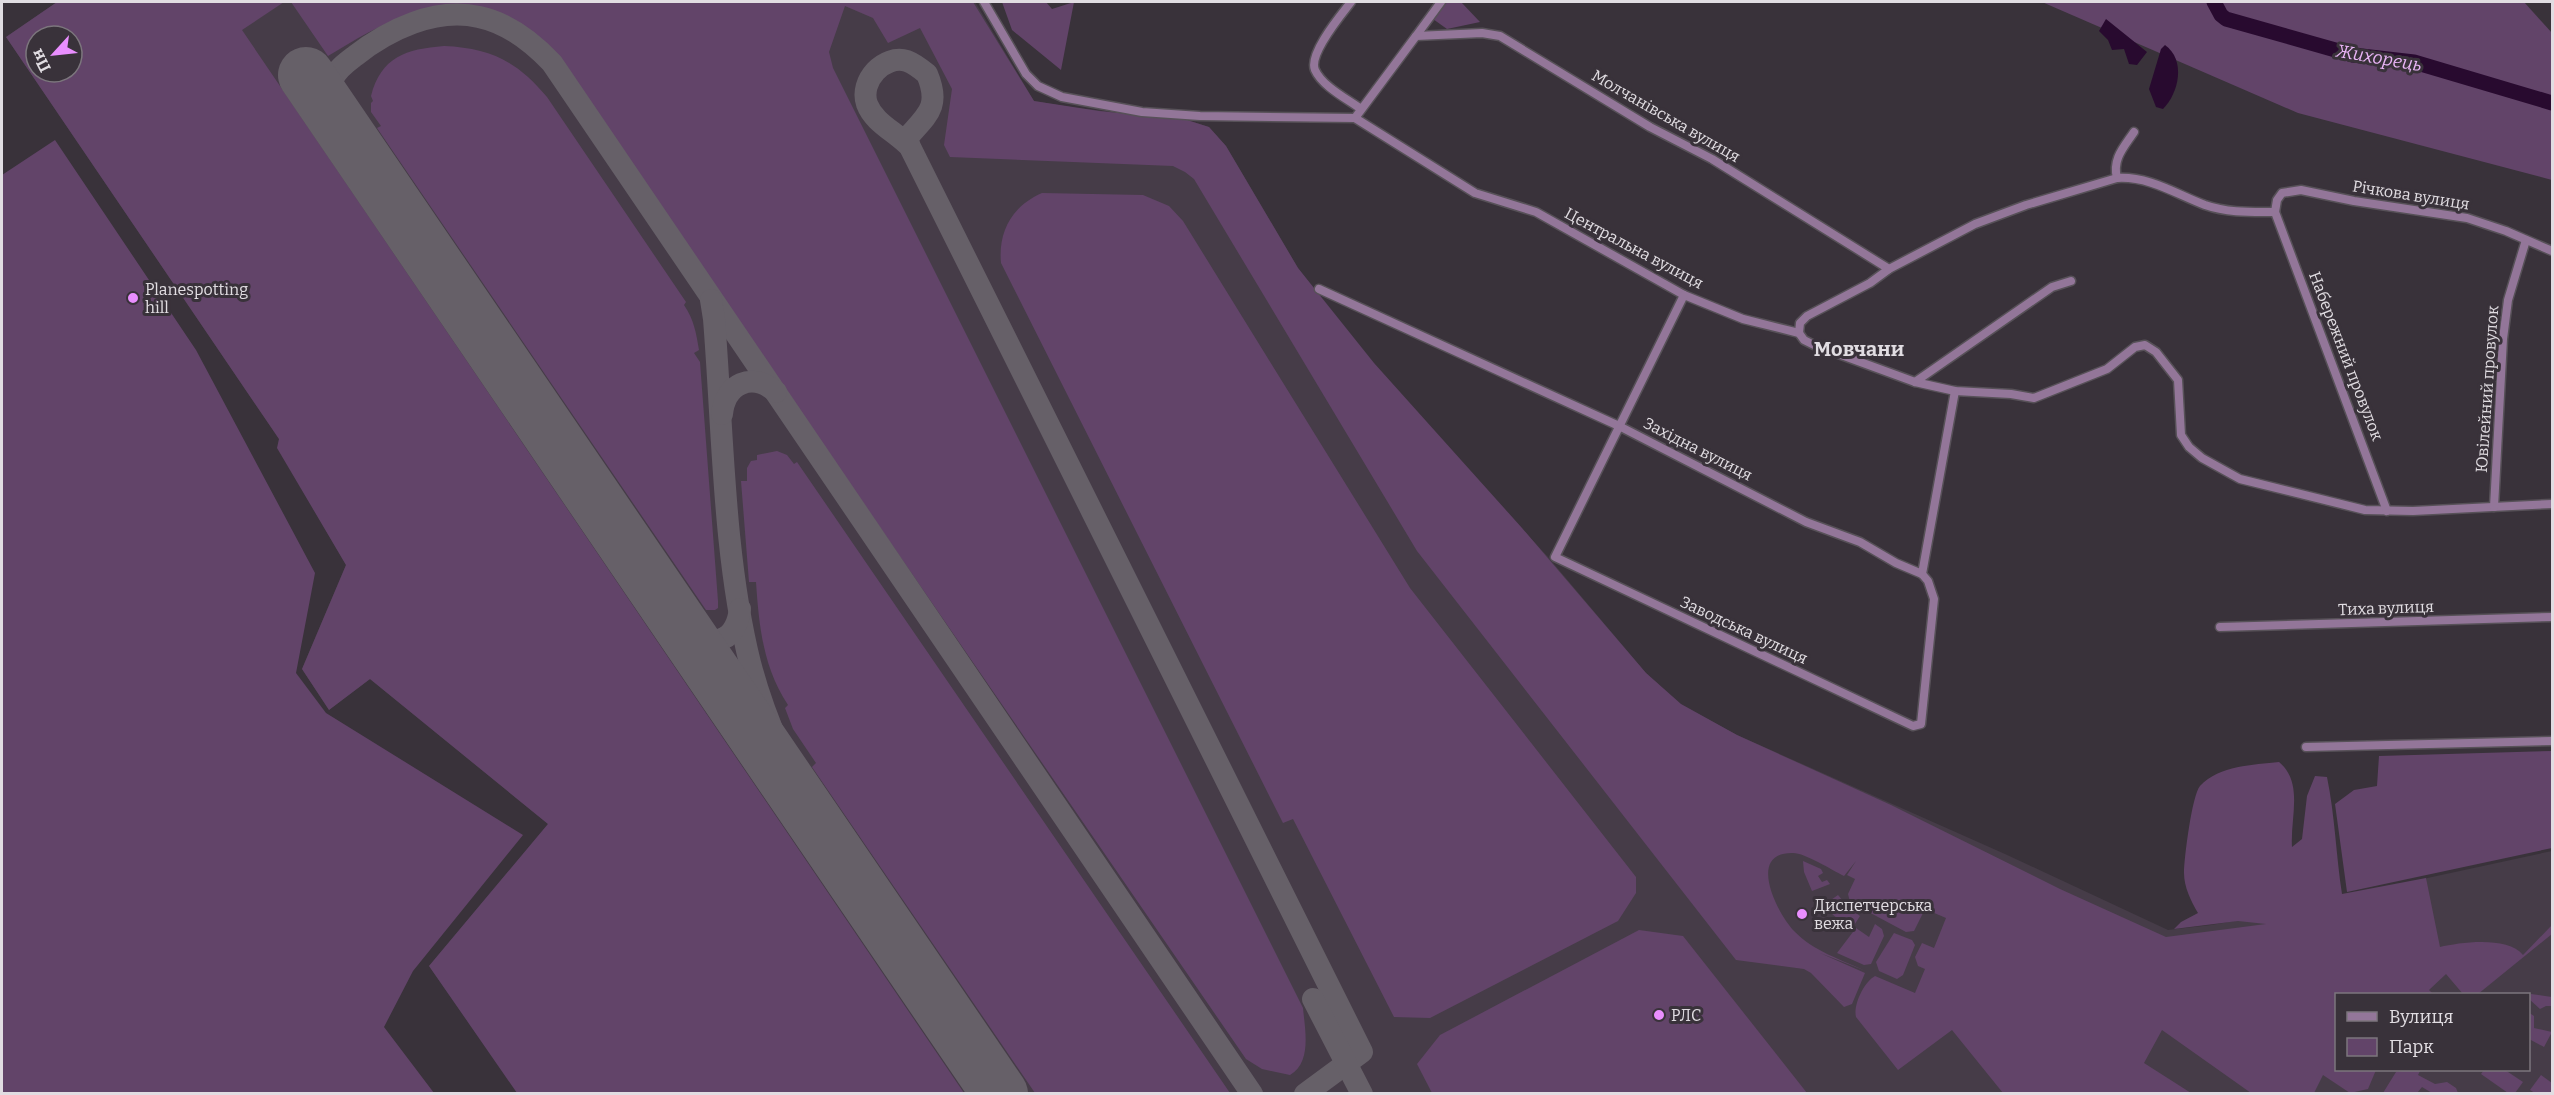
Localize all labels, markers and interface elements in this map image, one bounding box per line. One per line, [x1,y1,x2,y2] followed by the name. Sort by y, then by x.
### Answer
[24,24,84,84] north arrow
[2334,39,2424,76] water label: Жихорець
[27,46,55,75] text: Пн
[1588,66,1744,166] street label: Молчанівська вулиця
[2351,176,2471,214] street label: Річкова вулиця
[1561,203,1707,293] street label: Центральна вулиця
[2305,269,2387,444] street label: Набережний провулок
[145,280,248,317] place label: Planespotting hill
[126,291,140,305] marker: Planespotting hill
[2472,304,2502,473] street label: Ювілейний провулок
[1814,337,1904,361] district label: Мовчани
[1640,413,1756,485] street label: Західна вулиця
[1677,592,1811,668] street label: Заводська вулиця
[2338,597,2434,619] street label: Тиха вулиця
[1814,896,1933,933] place label: Диспетчерська вежа
[1795,907,1809,921] marker: Диспетчерська вежа
[2335,993,2530,1071] legend
[1671,1006,1701,1025] place label: РЛС
[2389,1006,2453,1028] text: Вулиця
[1652,1008,1666,1022] marker: РЛС
[2389,1036,2434,1058] text: Парк

